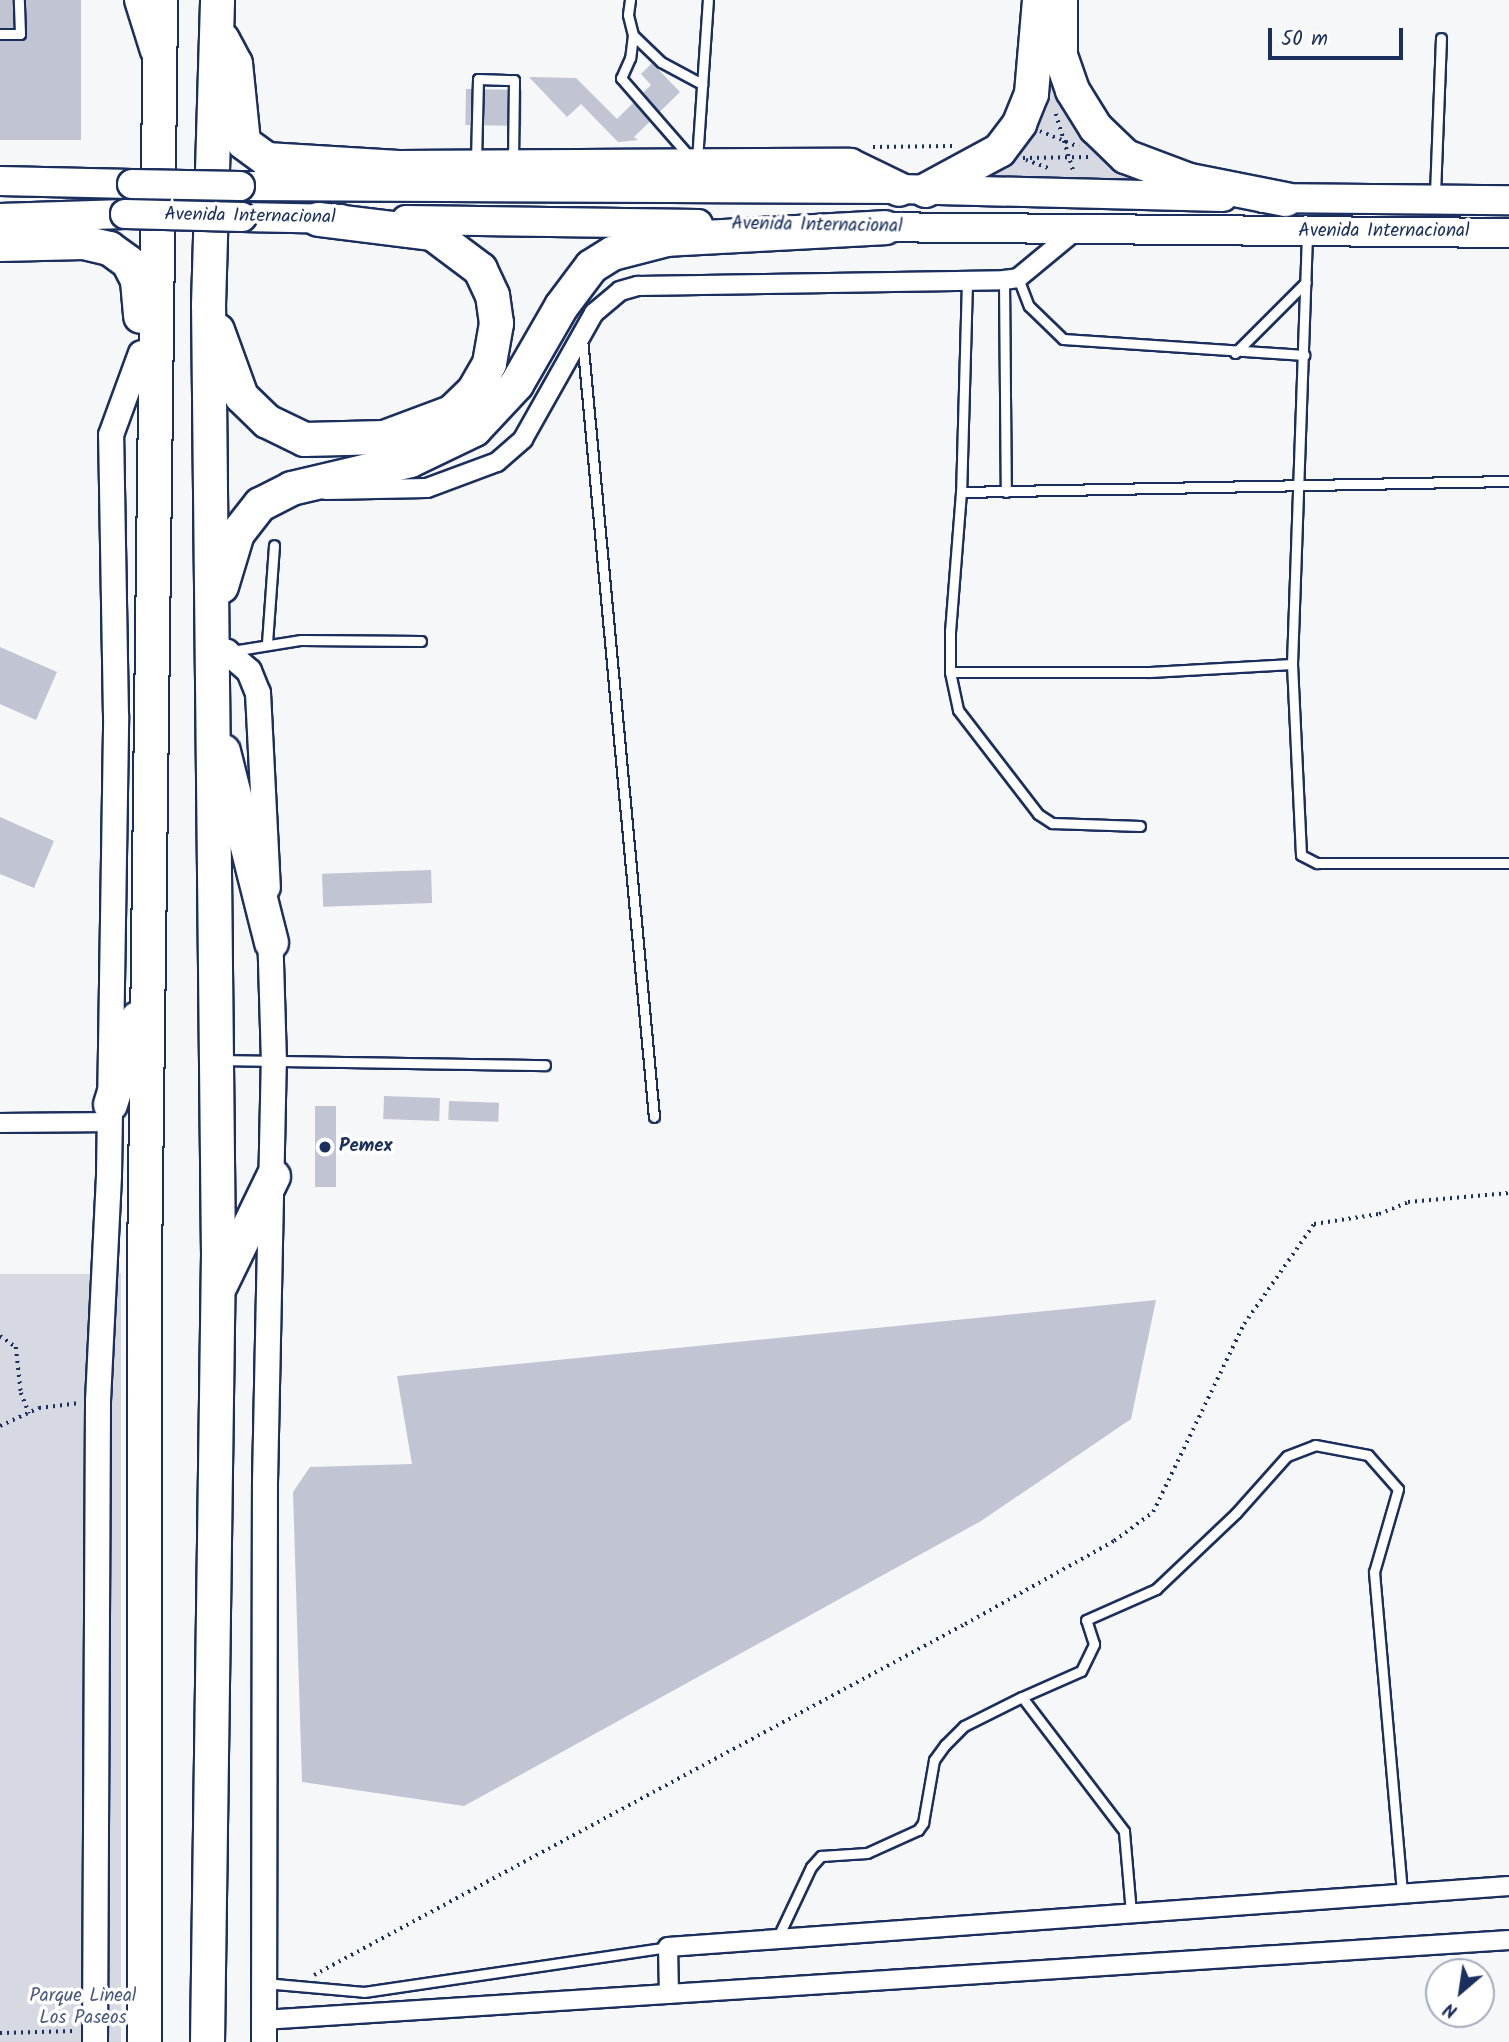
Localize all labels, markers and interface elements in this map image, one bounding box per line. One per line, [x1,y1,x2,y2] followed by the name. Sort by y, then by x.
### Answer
[1271,14,1406,58] scale bar
[1281,23,1328,56] text: 50 m
[164,204,336,230] street label: Avenida Internacional
[731,213,903,239] street label: Avenida Internacional
[1298,221,1470,243] street label: Avenida Internacional
[339,1136,393,1158] place label: Pemex
[317,1139,333,1155] marker: Pemex
[1425,1958,1495,2028] north arrow
[30,1986,136,2030] park label: Parque Lineal Los Paseos
[1438,1994,1463,2026] text: N

